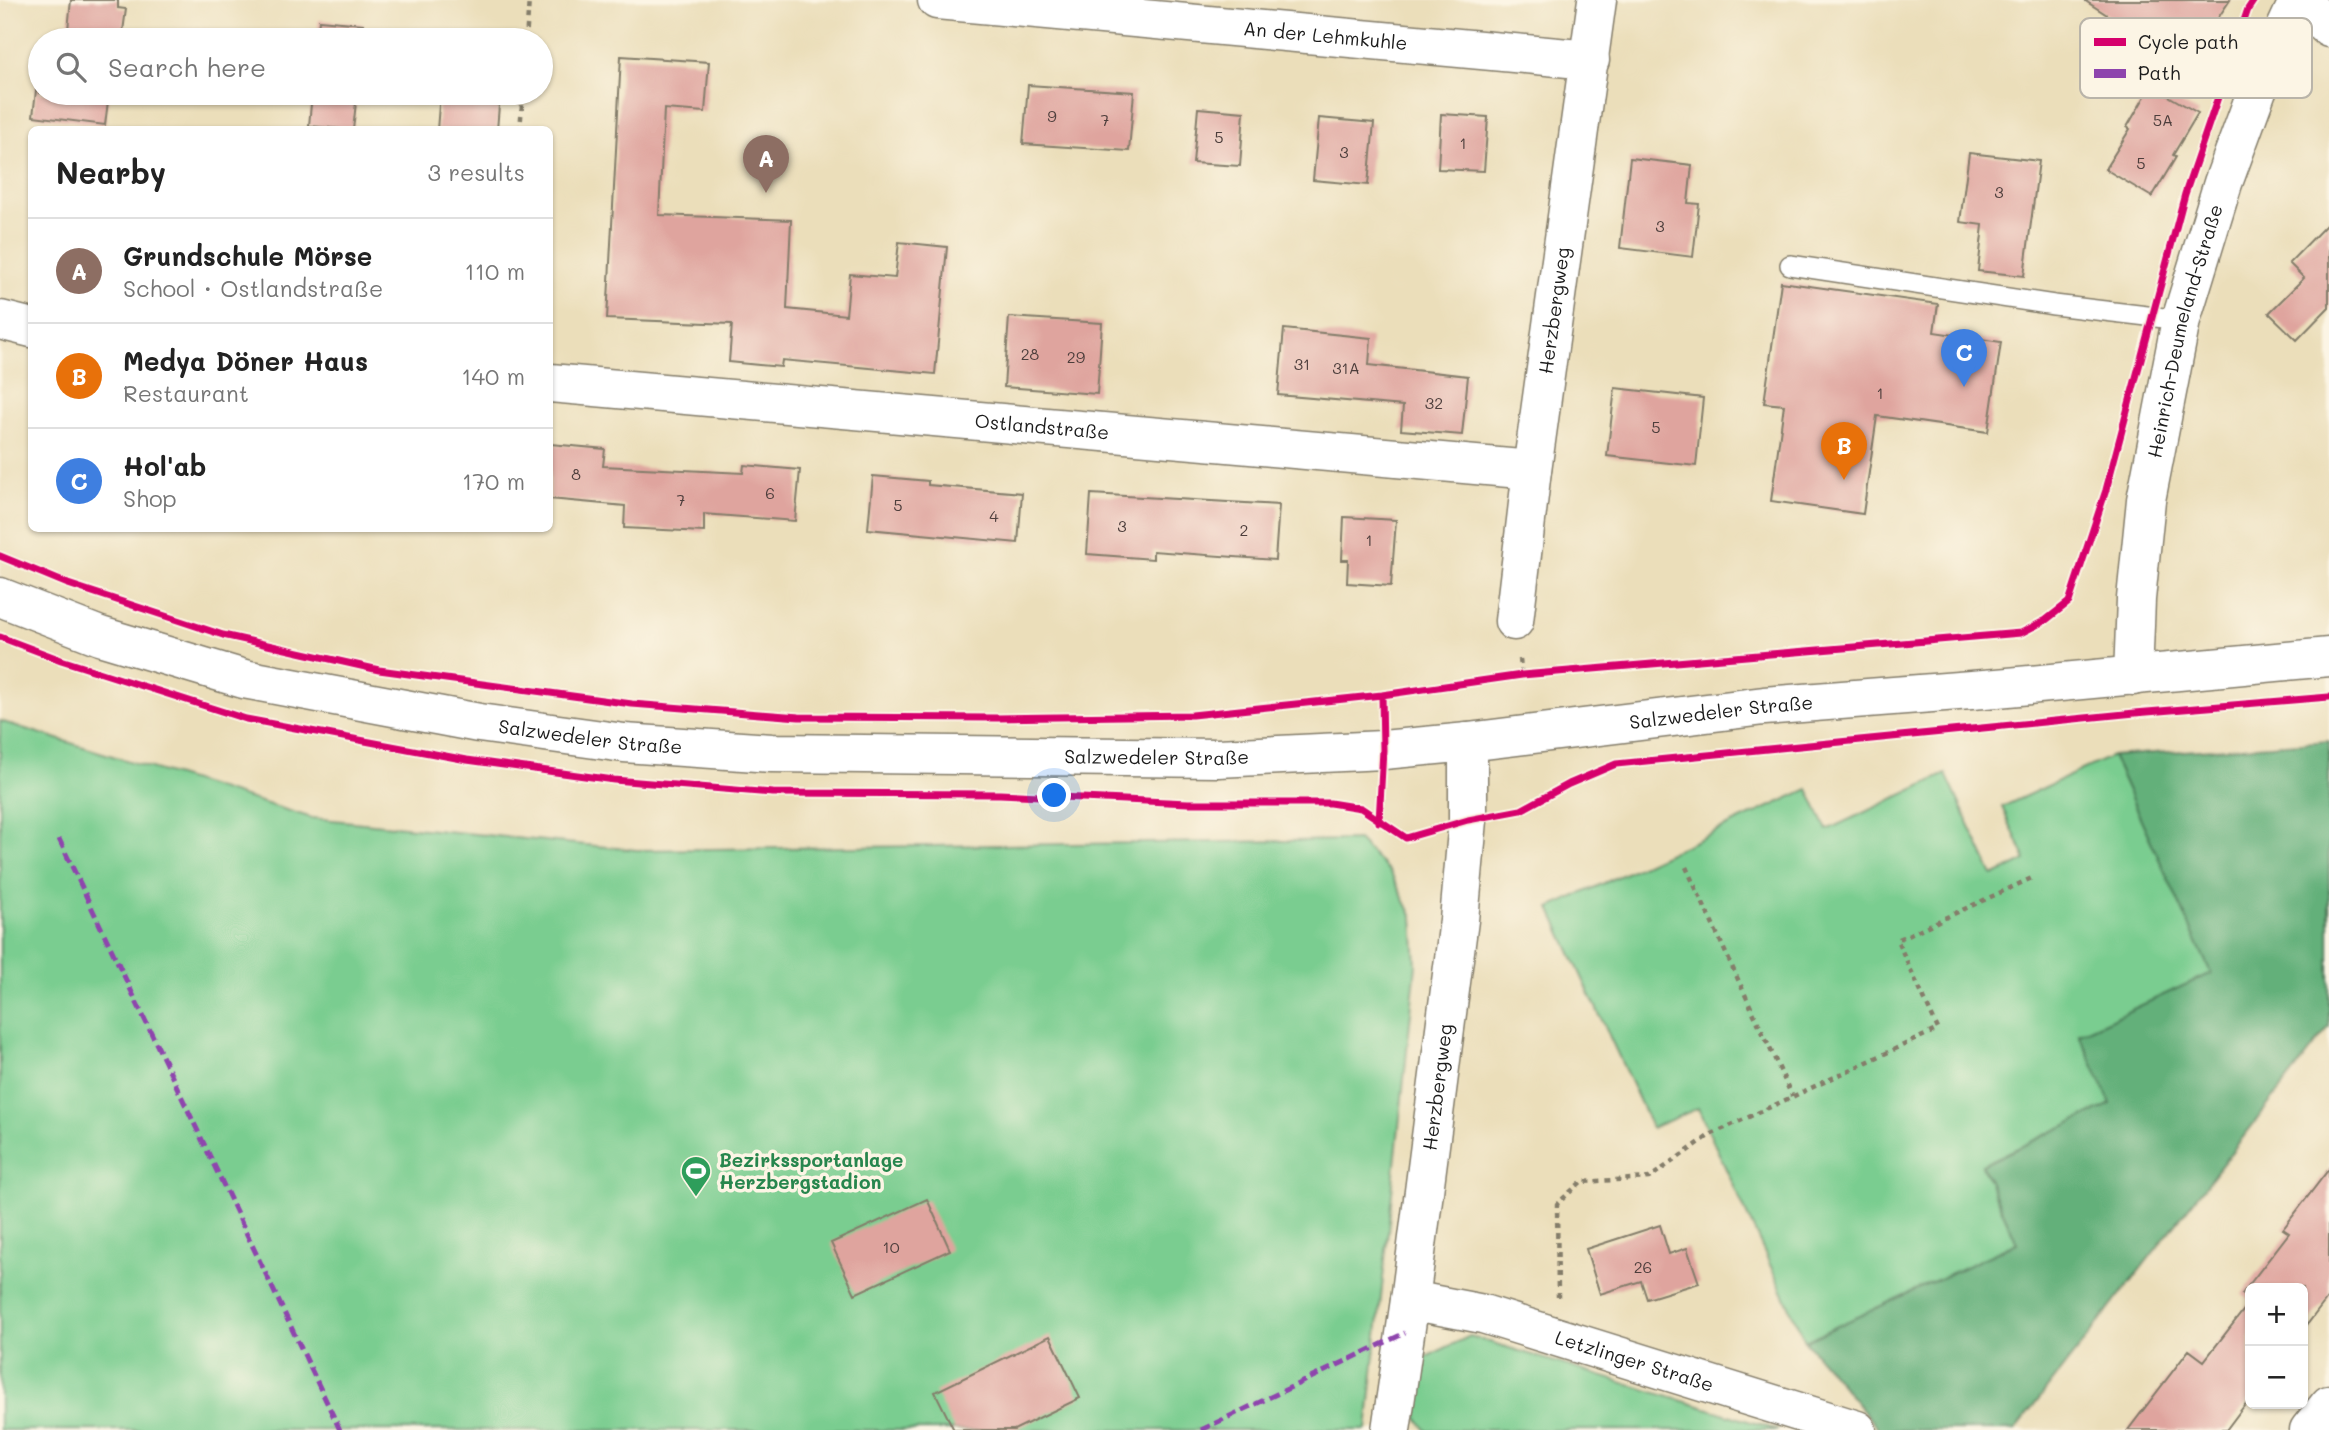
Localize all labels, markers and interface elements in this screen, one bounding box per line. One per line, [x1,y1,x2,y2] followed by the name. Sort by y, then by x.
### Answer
[1242,15,1409,55] street label: An der Lehmkuhle
[2080,18,2312,98] legend
[28,28,553,105] search box
[2138,29,2238,54] text: Cycle path
[52,48,90,86] icon: search
[108,50,266,84] text: Search here
[2138,60,2181,85] text: Path
[1047,105,1057,126] house number: 9
[1101,109,1110,130] house number: 7
[2153,109,2173,130] house number: 5A
[1214,126,1224,147] house number: 5
[1459,132,1467,153] house number: 1
[743,135,789,193] pin: A
[1339,141,1349,162] house number: 3
[56,152,166,192] text: Nearby
[2136,152,2146,173] house number: 5
[428,157,525,187] text: 3 results
[1994,181,2004,202] house number: 3
[2141,201,2228,460] street label: Heinrich-Deumeland-Straße
[1655,215,1665,236] house number: 3
[123,239,372,273] text: Grundschule Mörse
[1532,246,1575,375] street label: Herzbergweg
[71,256,87,286] text: A
[465,256,525,286] text: 110 m
[123,273,383,303] text: School · Ostlandstraße
[1941,329,1987,387] pin: C
[1021,343,1040,364] house number: 28
[123,344,368,378] text: Medya Döner Haus
[1067,346,1085,367] house number: 29
[1294,353,1310,374] house number: 31
[1332,357,1360,378] house number: 31A
[71,361,87,391] text: B
[461,361,525,391] text: 140 m
[123,378,249,408] text: Restaurant
[1876,382,1884,403] house number: 1
[1425,392,1443,413] house number: 32
[974,408,1110,444] street label: Ostlandstraße
[1651,416,1661,437] house number: 5
[1821,422,1867,480] pin: B
[123,449,206,483] text: Hol'ab
[571,463,581,484] house number: 8
[70,466,88,496] text: C
[462,466,525,496] text: 170 m
[765,482,775,503] house number: 6
[123,483,177,513] text: Shop
[677,489,686,510] house number: 7
[893,494,903,515] house number: 5
[989,505,999,526] house number: 4
[1117,515,1127,536] house number: 3
[1240,519,1248,540] house number: 2
[1365,529,1373,550] house number: 1
[1628,689,1814,734] street label: Salzwedeler Straße
[497,713,683,759] street label: Salzwedeler Straße
[1064,743,1249,770] street label: Salzwedeler Straße
[1037,778,1071,812] your location
[1416,1022,1457,1152] street label: Herzbergweg
[719,1147,903,1194] place label: Bezirkssportanlage Herzbergstadion
[679,1154,713,1198] sports icon: Bezirkssportanlage Herzbergstadion
[882,1236,900,1257] house number: 10
[1634,1256,1652,1277] house number: 26
[2245,1283,2308,1409] map controls
[2245,1283,2308,1346] button: +
[1552,1324,1717,1397] street label: Letzlinger Straße
[2245,1346,2308,1409] button: −

